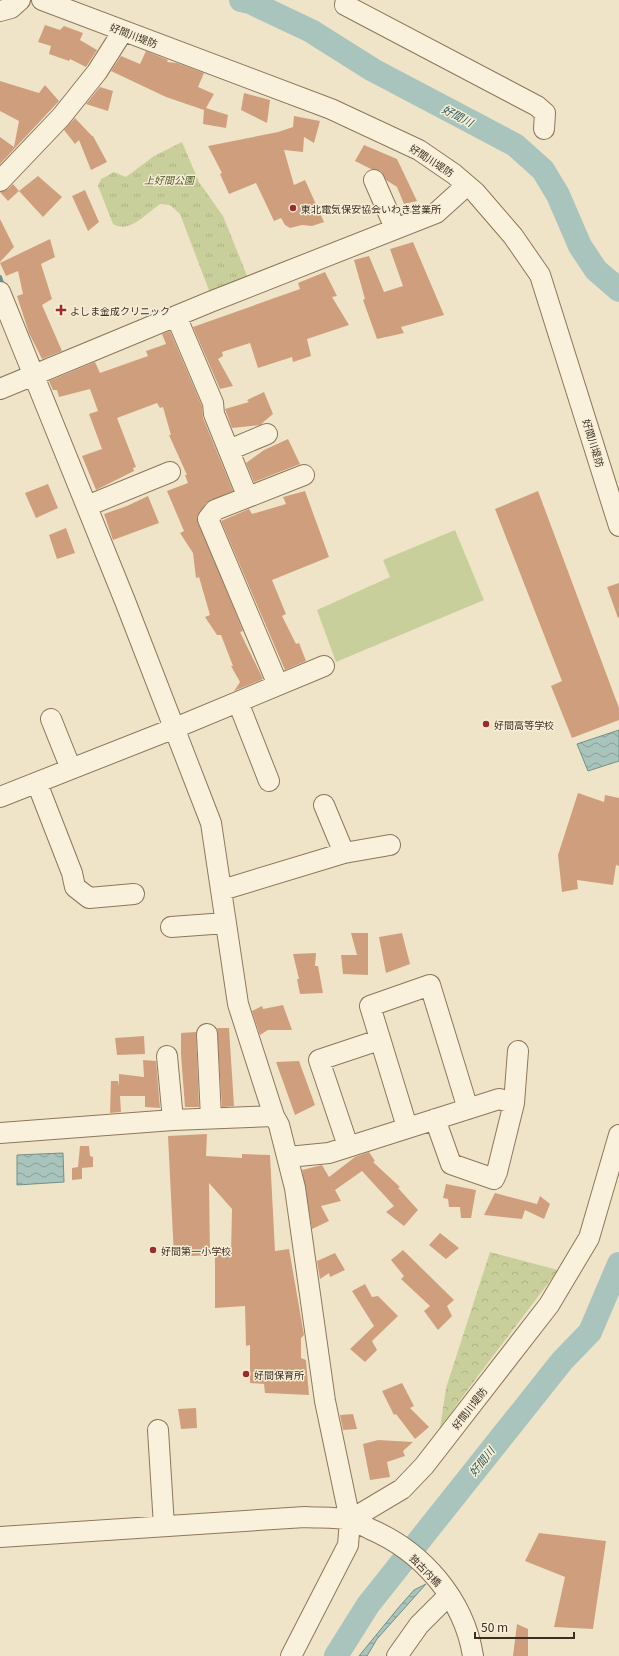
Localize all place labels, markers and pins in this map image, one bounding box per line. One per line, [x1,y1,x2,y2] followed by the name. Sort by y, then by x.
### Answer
[301,201,441,216] place label: 東北電気保安協会いわき営業所
[288,203,298,213] marker: 東北電気保安協会いわき営業所
[70,303,170,318] place label: よしま金成クリニック
[55,304,67,316] marker: よしま金成クリニック
[494,717,554,732] place label: 好間高等学校
[481,719,491,729] marker: 好間高等学校
[161,1243,231,1258] place label: 好間第一小学校
[148,1245,158,1255] marker: 好間第一小学校
[254,1367,304,1382] place label: 好間保育所
[241,1369,251,1379] marker: 好間保育所

